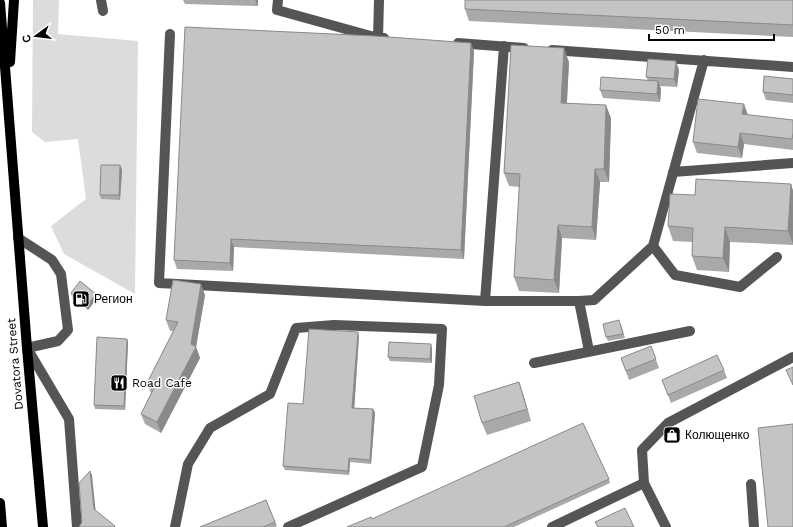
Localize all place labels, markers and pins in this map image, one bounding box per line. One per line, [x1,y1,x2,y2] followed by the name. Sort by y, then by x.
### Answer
[71,289,91,309] fuel station icon: Регион
[94,292,133,306] place label: Регион
[109,373,129,393] restaurant icon: Road Cafe
[132,376,192,390] place label: Road Cafe
[662,425,682,445] shop icon: Колющенко
[685,428,750,442] place label: Колющенко

